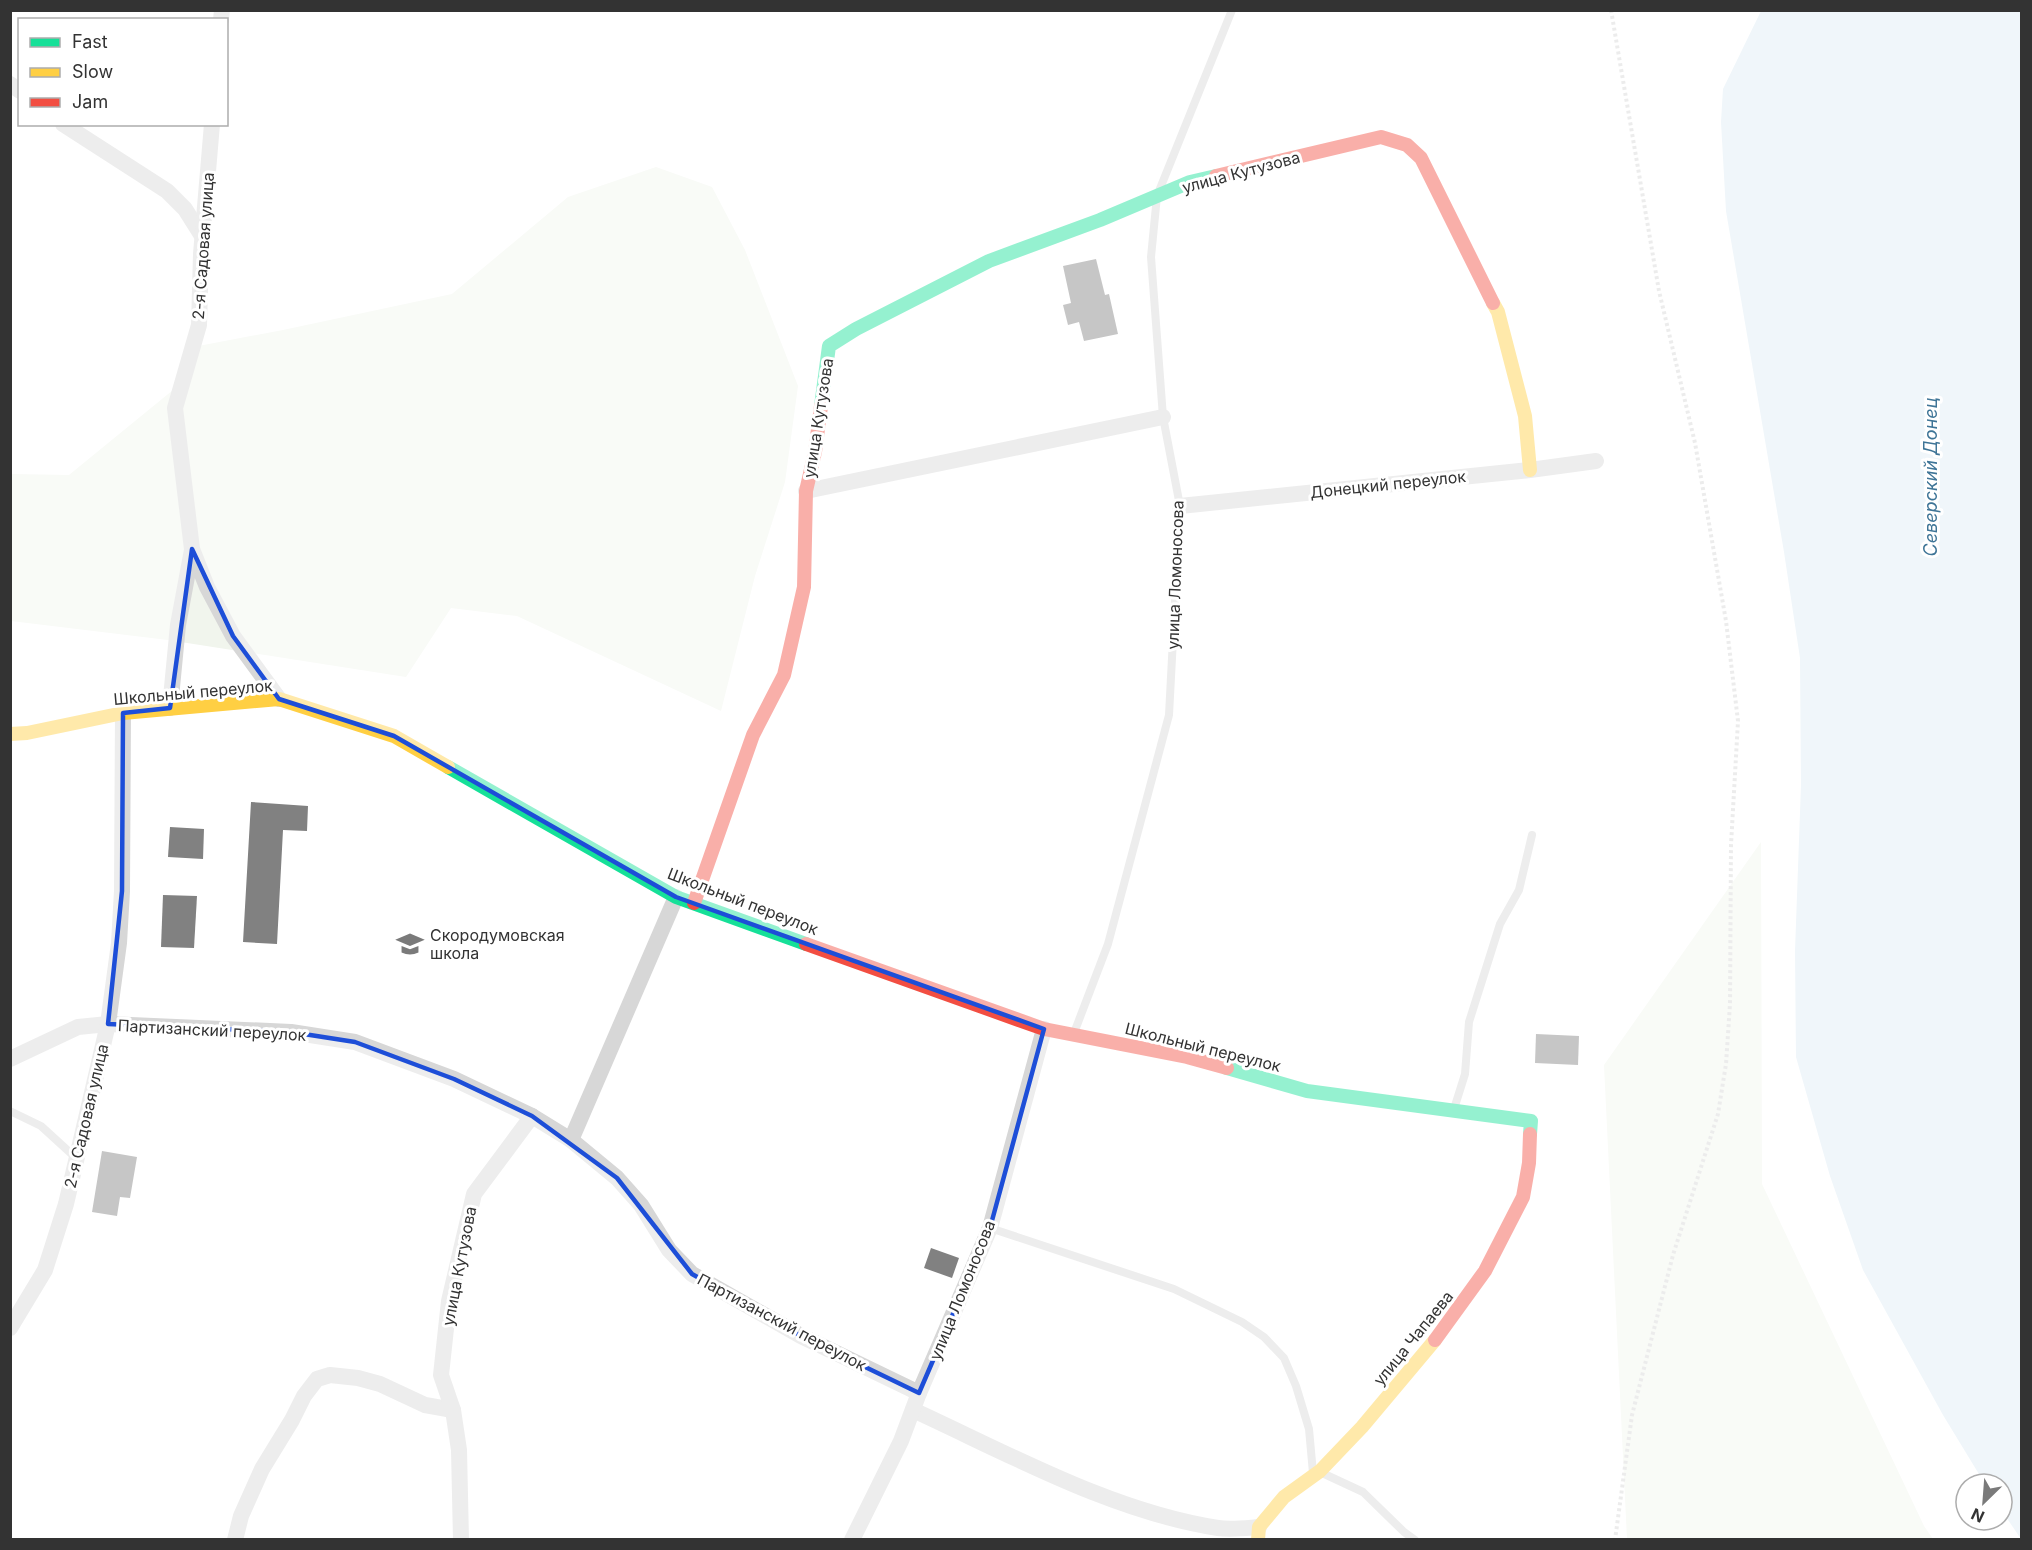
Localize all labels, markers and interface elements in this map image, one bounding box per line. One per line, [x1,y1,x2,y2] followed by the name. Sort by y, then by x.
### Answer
[18,18,228,126] legend
[72,31,108,52] text: Fast
[72,61,113,82] text: Slow
[72,91,108,112] text: Jam
[1180,147,1302,197] street label: улица Кутузова
[188,172,218,320] street label: 2-я Садовая улица
[799,357,837,479] street label: улица Кутузова
[1920,398,1941,556] water label: Северский Донец
[1309,466,1467,502] street label: Донецкий переулок
[1162,500,1188,650] street label: улица Ломоносова
[113,675,274,709] street label: Школьный переулок
[665,863,822,939] street label: Школьный переулок
[430,925,565,963] place label: Скородумовская школа
[395,929,425,959] school or university icon: Скородумовская школа
[117,1015,307,1045] street label: Партизанский переулок
[1123,1018,1283,1076] street label: Школьный переулок
[60,1042,112,1190] street label: 2-я Садовая улица
[438,1205,480,1327] street label: улица Кутузова
[925,1217,999,1363] street label: улица Ломоносова
[694,1269,870,1375] street label: Партизанский переулок
[1369,1287,1457,1389] street label: улица Чапаева
[1954,1472,2014,1532] north arrow
[1968,1504,1987,1527] text: N

